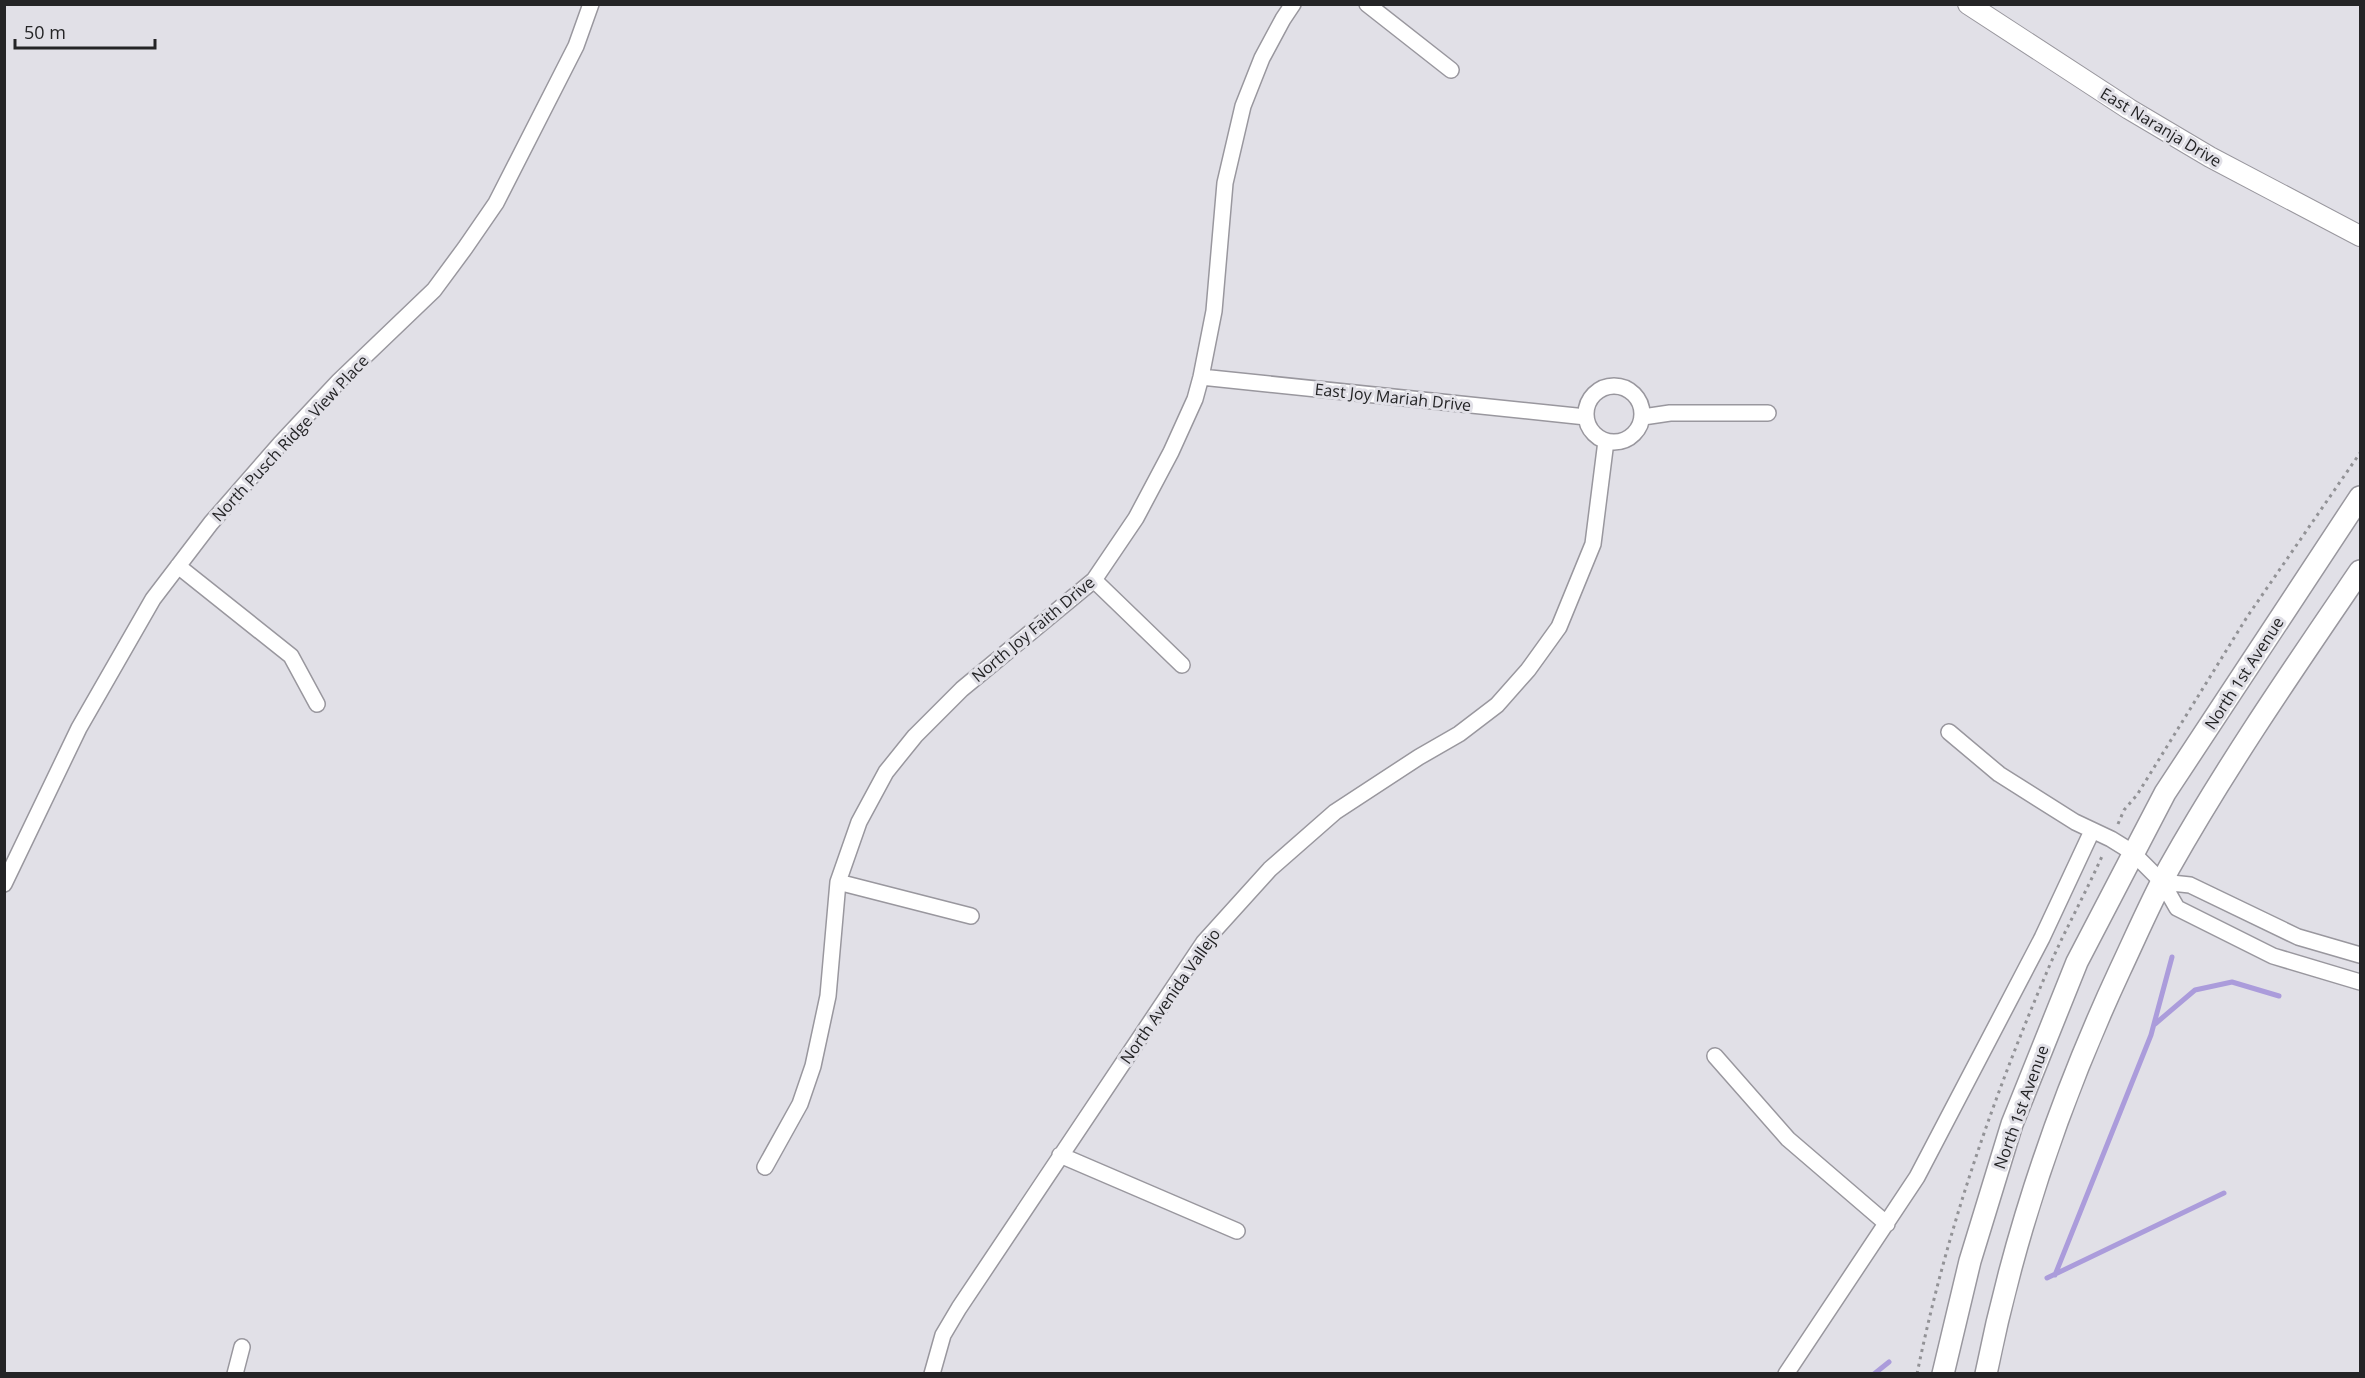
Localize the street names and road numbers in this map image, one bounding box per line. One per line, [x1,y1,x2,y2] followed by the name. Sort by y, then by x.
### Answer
[2096,82,2226,172] street label: East Naranja Drive
[207,350,373,526] street label: North Pusch Ridge View Place
[1314,378,1472,416] street label: East Joy Mariah Drive
[967,571,1099,687] street label: North Joy Faith Drive
[2199,612,2289,734] street label: North 1st Avenue
[1115,924,1225,1068] street label: North Avenida Vallejo
[1988,1042,2054,1172] street label: North 1st Avenue

